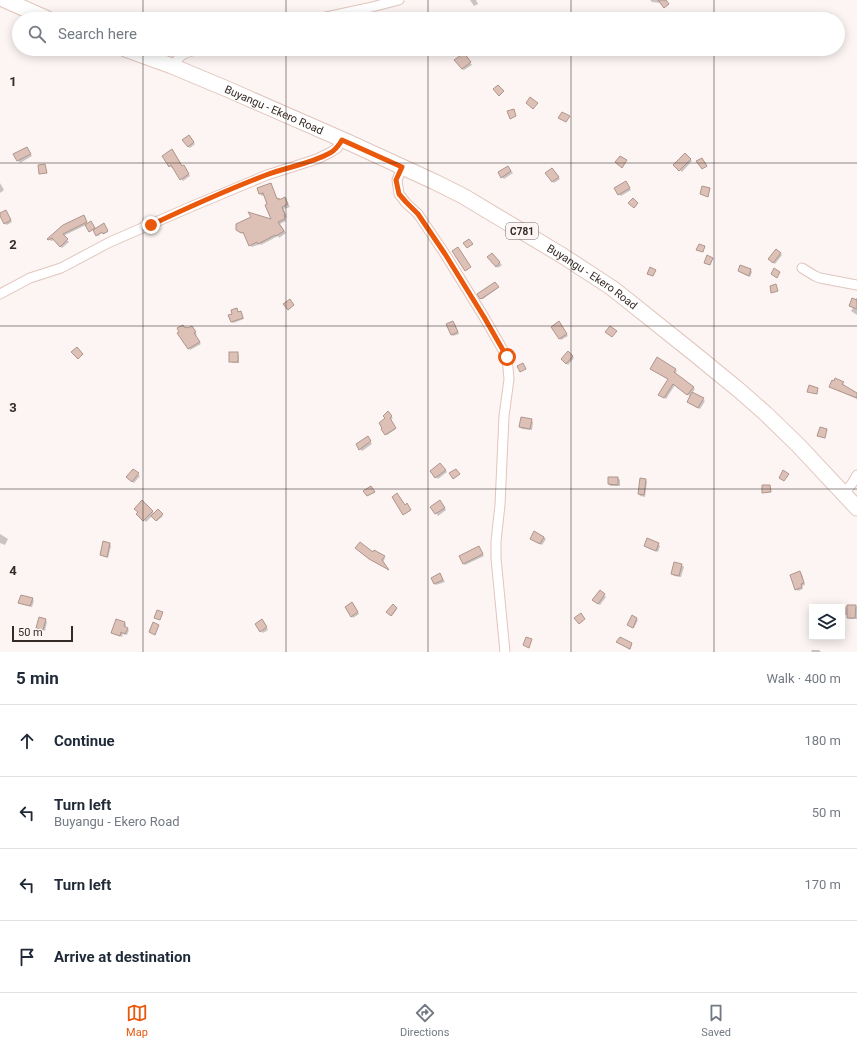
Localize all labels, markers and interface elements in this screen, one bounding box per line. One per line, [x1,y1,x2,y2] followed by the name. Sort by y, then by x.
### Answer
[12,12,845,56] search box
[26,23,48,45] icon: search
[58,25,137,43] text: Search here
[9,74,17,89] text: 1
[223,83,325,137] street label: Buyangu - Ekero Road
[142,216,160,234] route end
[506,223,538,239] road number: C781
[9,237,17,252] text: 2
[544,242,640,312] street label: Buyangu - Ekero Road
[498,348,516,366] route start
[9,400,17,415] text: 3
[9,563,17,578] text: 4
[809,604,845,640] map controls
[809,604,845,640] button: layers
[12,624,73,643] scale bar
[18,626,43,639] text: 50 m
[16,668,59,688] text: 5 min
[766,671,841,686] text: Walk · 400 m
[16,730,38,752] icon: ahead
[54,732,115,750] text: Continue
[804,733,841,748] text: 180 m
[54,796,111,814] text: Turn left
[16,802,38,824] icon: left
[812,805,841,820] text: 50 m
[54,814,180,829] text: Buyangu - Ekero Road
[16,874,38,896] icon: left
[54,876,111,894] text: Turn left
[804,877,841,892] text: 170 m
[16,946,38,968] icon: arrive
[54,948,191,966] text: Arrive at destination
[126,1002,148,1039] tab: Map
[400,1002,449,1039] tab: Directions
[701,1002,731,1039] tab: Saved

